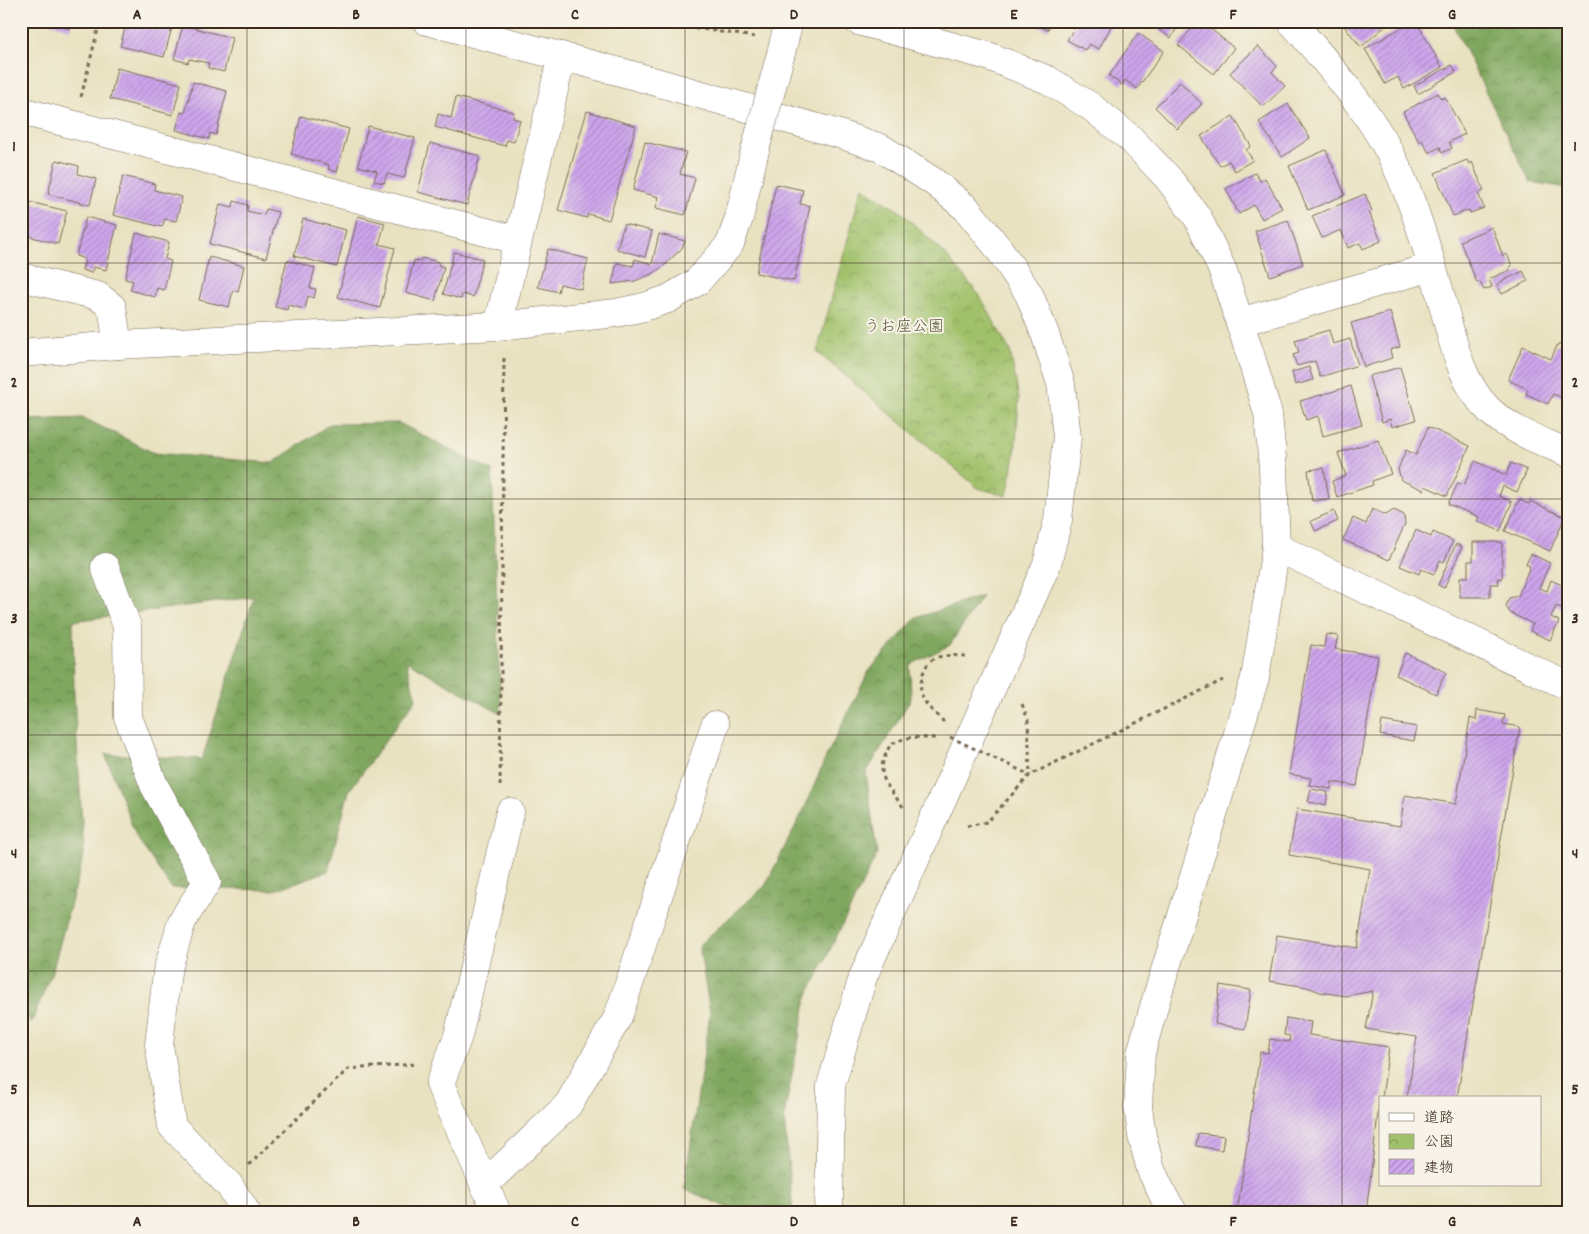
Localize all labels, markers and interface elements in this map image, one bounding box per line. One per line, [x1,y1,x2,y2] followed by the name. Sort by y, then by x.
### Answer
[133,4,142,27] text: A
[352,4,360,27] text: B
[571,4,579,27] text: C
[790,4,799,27] text: D
[1010,4,1018,27] text: E
[1229,4,1237,27] text: F
[1448,4,1456,27] text: G
[12,136,16,159] text: 1
[1573,136,1577,159] text: 1
[864,316,944,339] park label: うお座公園
[11,372,18,395] text: 2
[1572,372,1579,395] text: 2
[10,608,18,631] text: 3
[1571,608,1579,631] text: 3
[11,843,17,866] text: 4
[1572,843,1578,866] text: 4
[10,1079,18,1102] text: 5
[1571,1079,1579,1102] text: 5
[1379,1096,1542,1186] legend
[1424,1108,1454,1130] text: 道路
[1424,1132,1454,1154] text: 公園
[1424,1158,1454,1180] text: 建物
[133,1211,142,1234] text: A
[352,1211,360,1234] text: B
[571,1211,579,1234] text: C
[790,1211,799,1234] text: D
[1010,1211,1018,1234] text: E
[1229,1211,1237,1234] text: F
[1448,1211,1456,1234] text: G

